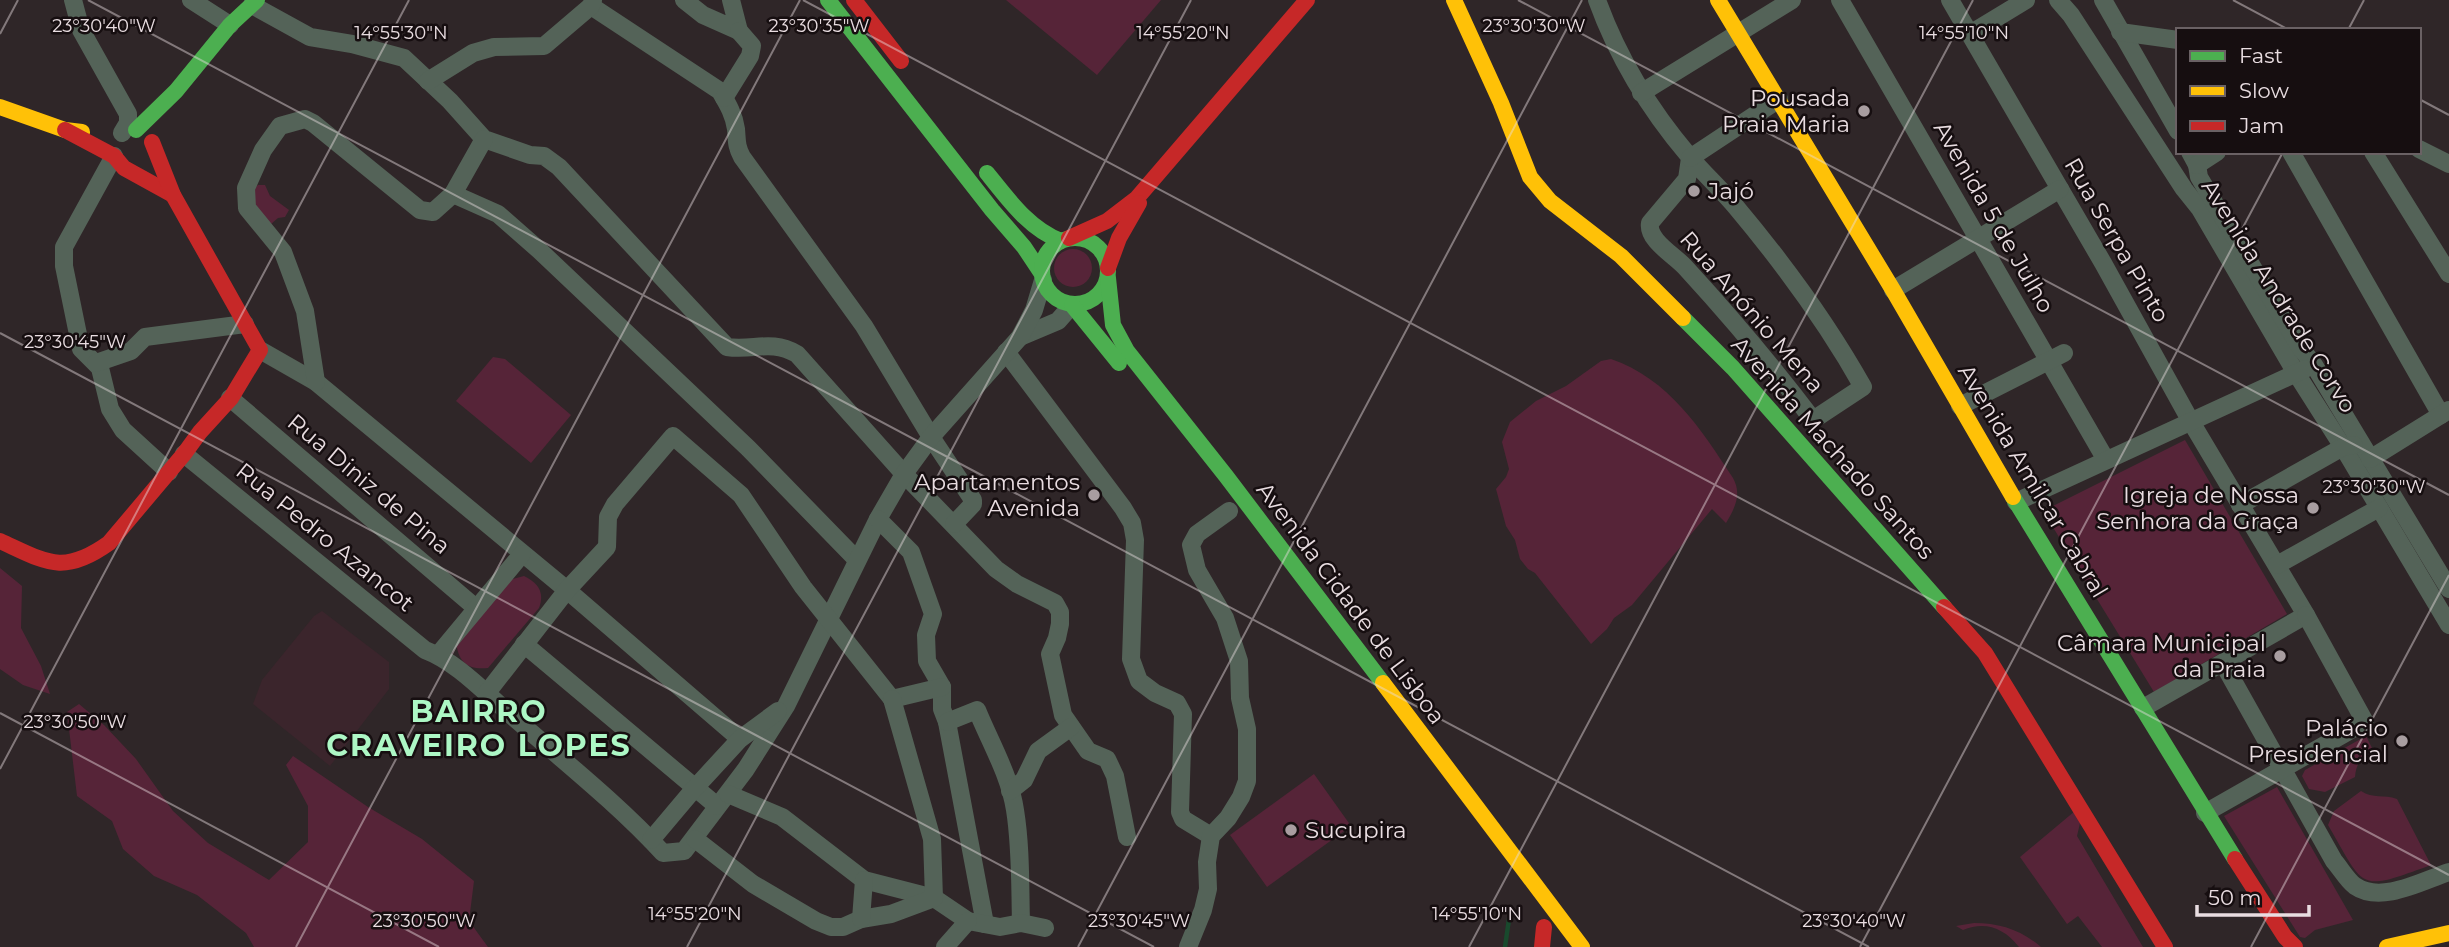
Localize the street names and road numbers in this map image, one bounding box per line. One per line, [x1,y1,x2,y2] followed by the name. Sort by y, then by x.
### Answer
[1928,116,2060,318] street label: Avenida 5 de Julho
[2059,153,2175,327] street label: Rua Serpa Pinto
[2196,174,2362,418] street label: Avenida Andrade Corvo
[1674,225,1830,399] street label: Rua Anónio Mena
[1726,331,1940,565] street label: Avenida Machado Santos
[1952,359,2114,603] street label: Avenida Amilcar Cabral
[282,408,456,560] street label: Rua Diniz de Pina
[230,457,420,617] street label: Rua Pedro Azancot
[1251,476,1451,730] street label: Avenida Cidade de Lisboa

